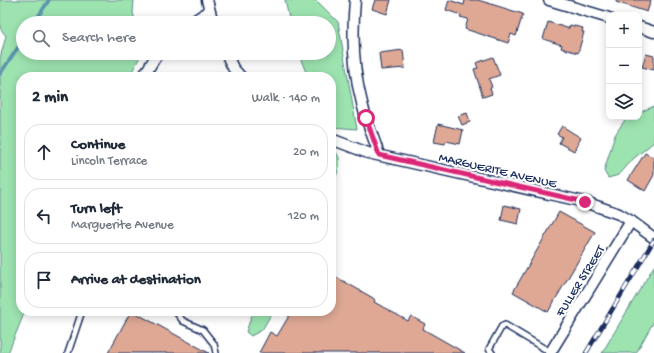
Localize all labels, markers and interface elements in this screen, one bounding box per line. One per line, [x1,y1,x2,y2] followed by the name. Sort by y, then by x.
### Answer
[606,12,642,120] map controls
[606,12,642,48] button: +
[16,16,336,60] search box
[30,27,52,49] icon: search
[62,29,136,47] text: Search here
[606,48,642,84] button: −
[606,84,642,120] button: layers
[32,88,68,108] text: 2 min
[252,91,320,106] text: Walk · 140 m
[357,109,375,127] route start
[71,136,125,154] text: Continue
[33,141,55,163] icon: ahead
[293,145,319,160] text: 20 m
[437,151,559,192] street label: MARGUERITE AVENUE
[71,154,147,169] text: Lincoln Terrace
[576,193,594,211] route end
[71,200,122,218] text: Turn left
[33,205,55,227] icon: left
[288,209,319,224] text: 120 m
[71,218,174,233] text: Marguerite Avenue
[553,242,609,320] street label: FULLER STREET
[33,269,55,291] icon: arrive
[71,271,201,289] text: Arrive at destination

